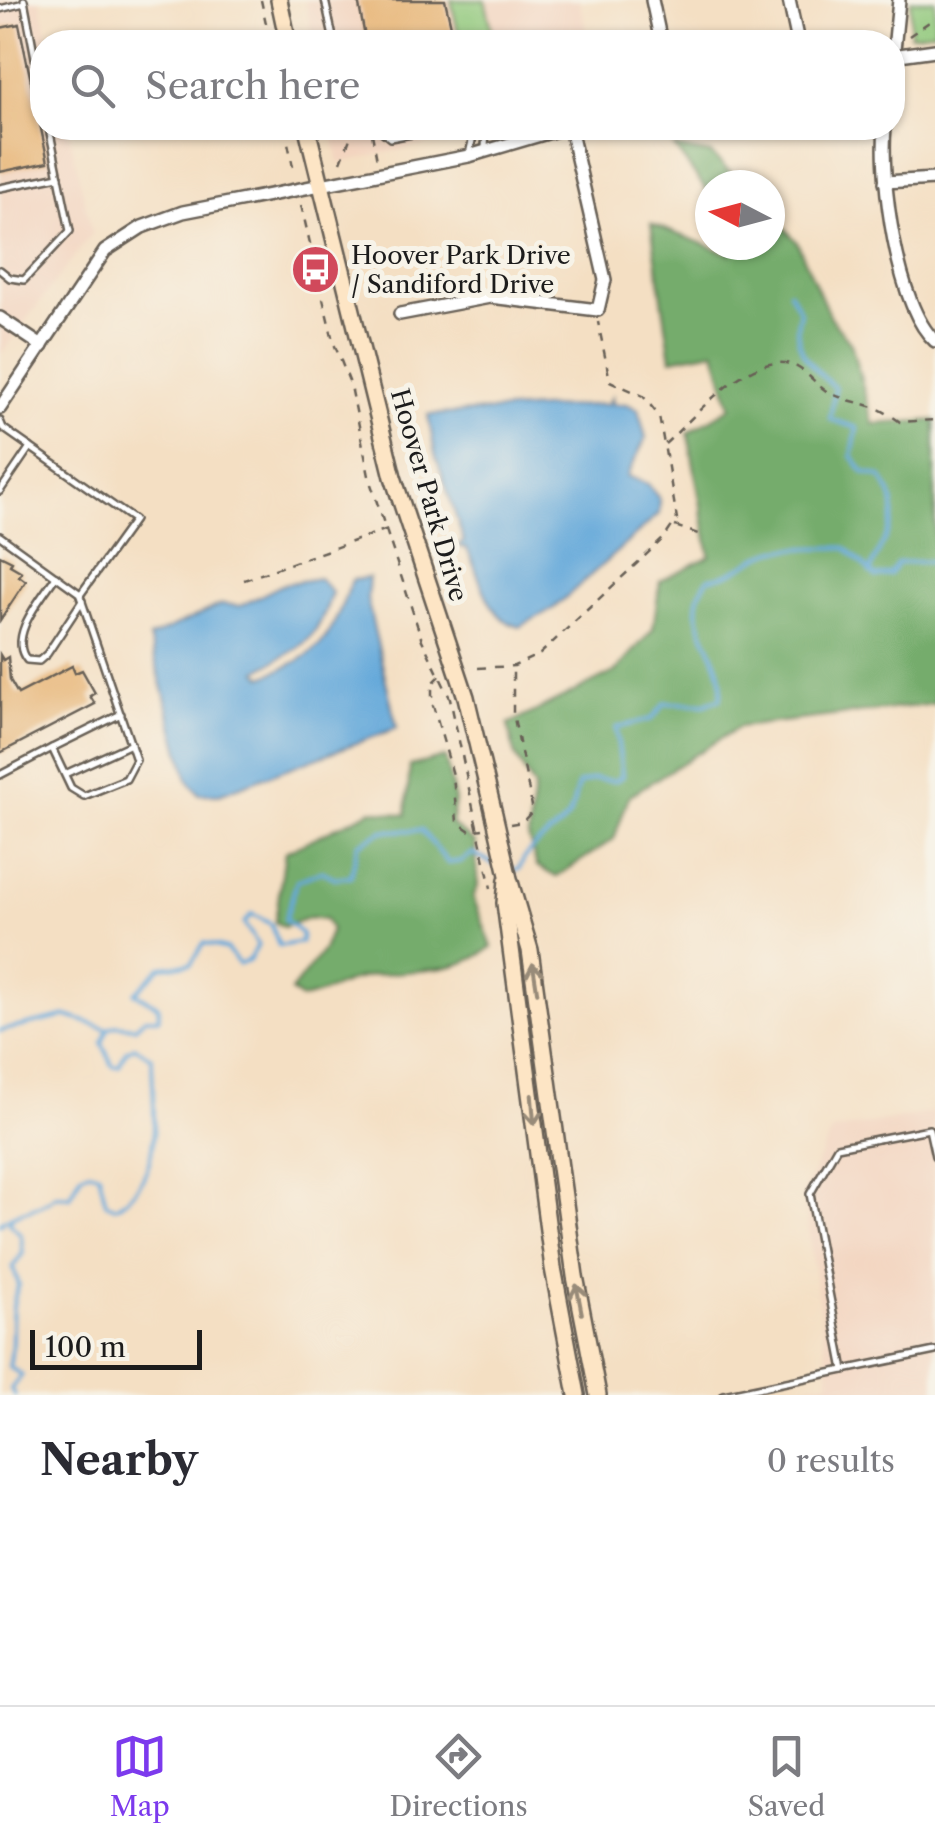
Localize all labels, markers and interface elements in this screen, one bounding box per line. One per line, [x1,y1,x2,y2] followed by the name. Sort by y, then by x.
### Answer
[30,30,905,140] search box
[65,58,120,113] icon: search
[145,62,360,109] text: Search here
[695,170,785,260] north arrow
[351,240,571,300] place label: Hoover Park Drive / Sandiford Drive
[290,243,342,295] bus stop icon: Hoover Park Drive / Sandiford Drive
[384,385,474,605] street label: Hoover Park Drive
[525,962,543,994] one-way arrow
[524,1093,543,1125] one-way arrow
[569,1284,588,1316] one-way arrow
[30,1325,202,1370] scale bar
[45,1330,126,1364] text: 100 m
[40,1434,198,1486] text: Nearby
[767,1441,895,1480] text: 0 results
[110,1729,170,1823] tab: Map
[389,1729,528,1823] tab: Directions
[747,1729,825,1823] tab: Saved

